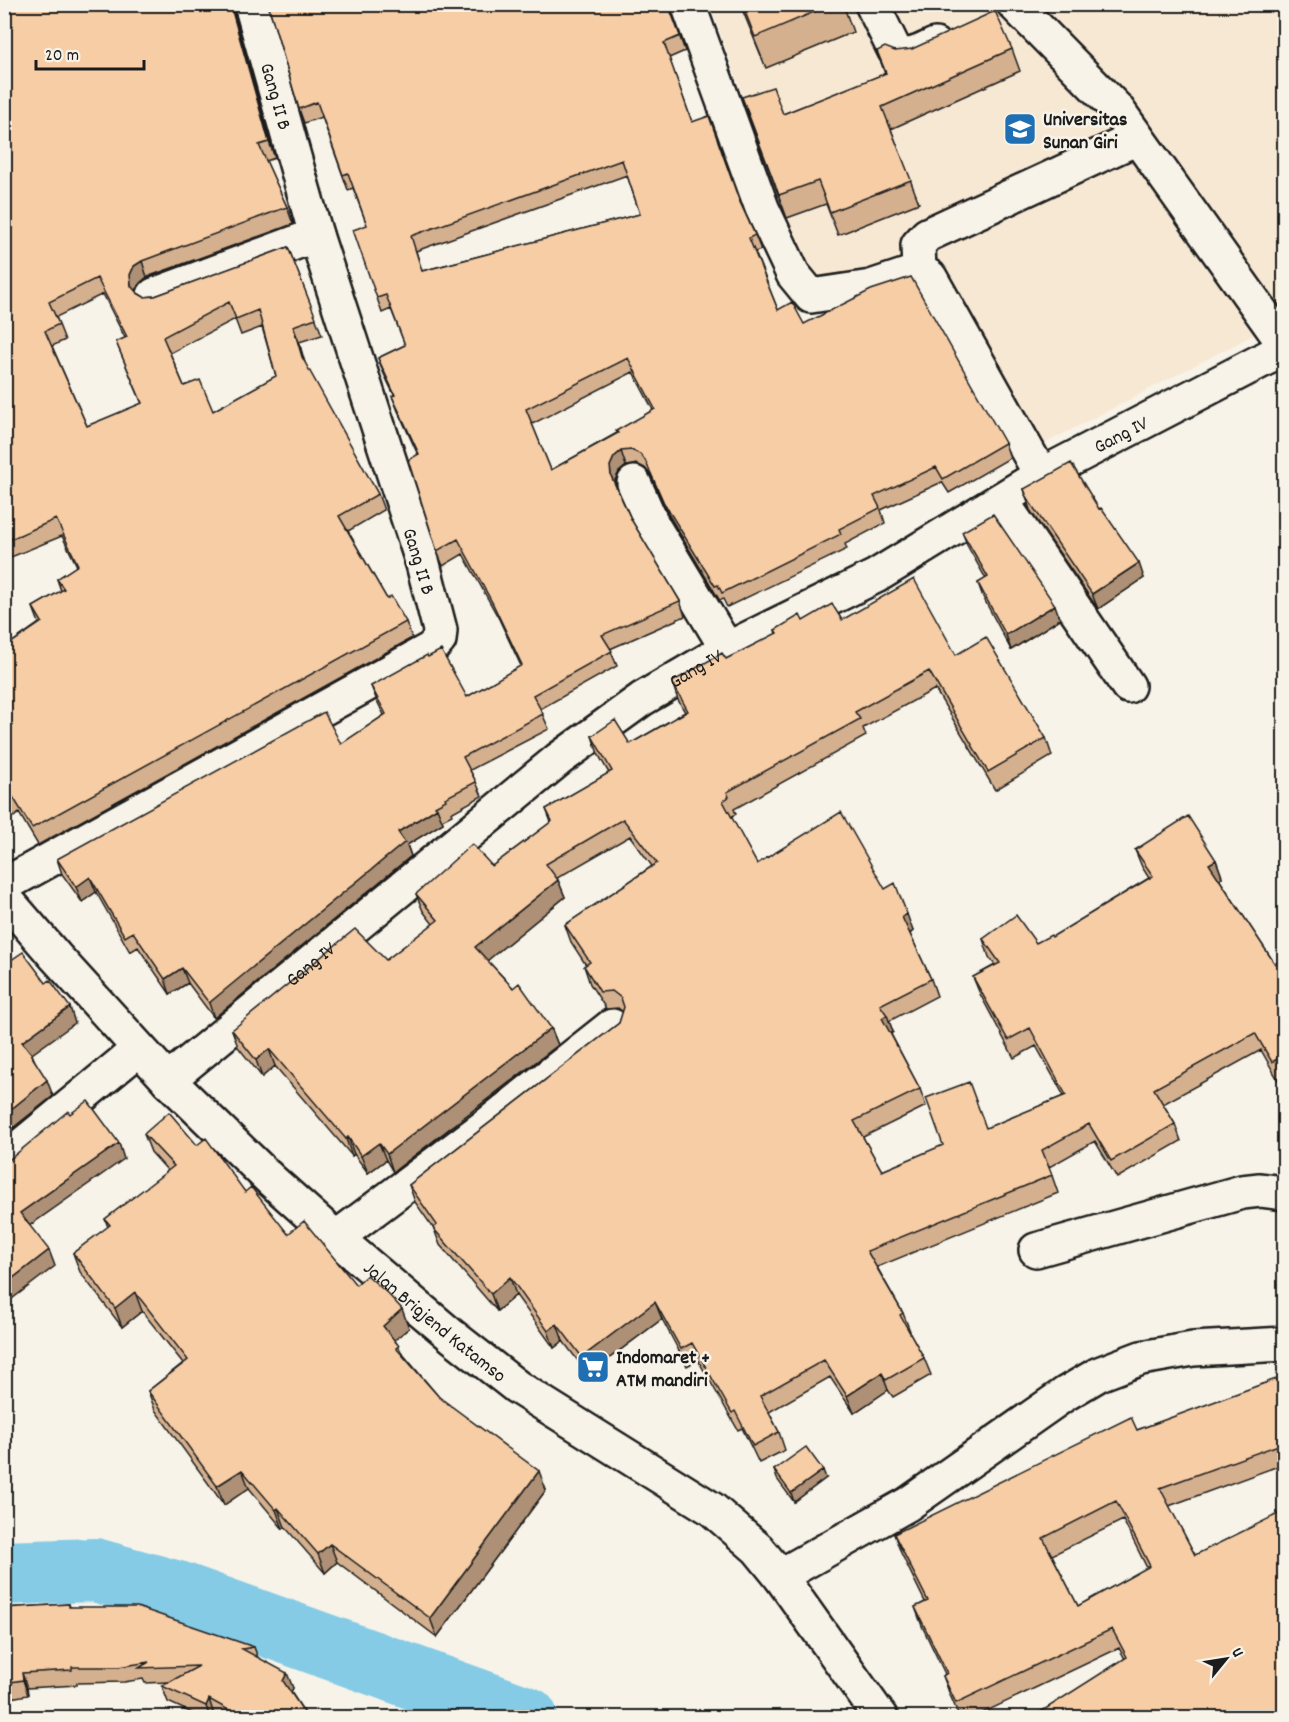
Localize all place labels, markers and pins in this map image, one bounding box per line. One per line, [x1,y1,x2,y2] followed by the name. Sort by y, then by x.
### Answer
[1043,107,1127,158] place label: Universitas Sunan Giri
[1002,111,1038,147] school or university icon: Universitas Sunan Giri
[616,1345,710,1396] place label: Indomaret + ATM mandiri
[575,1349,611,1385] supermarket icon: Indomaret + ATM mandiri

